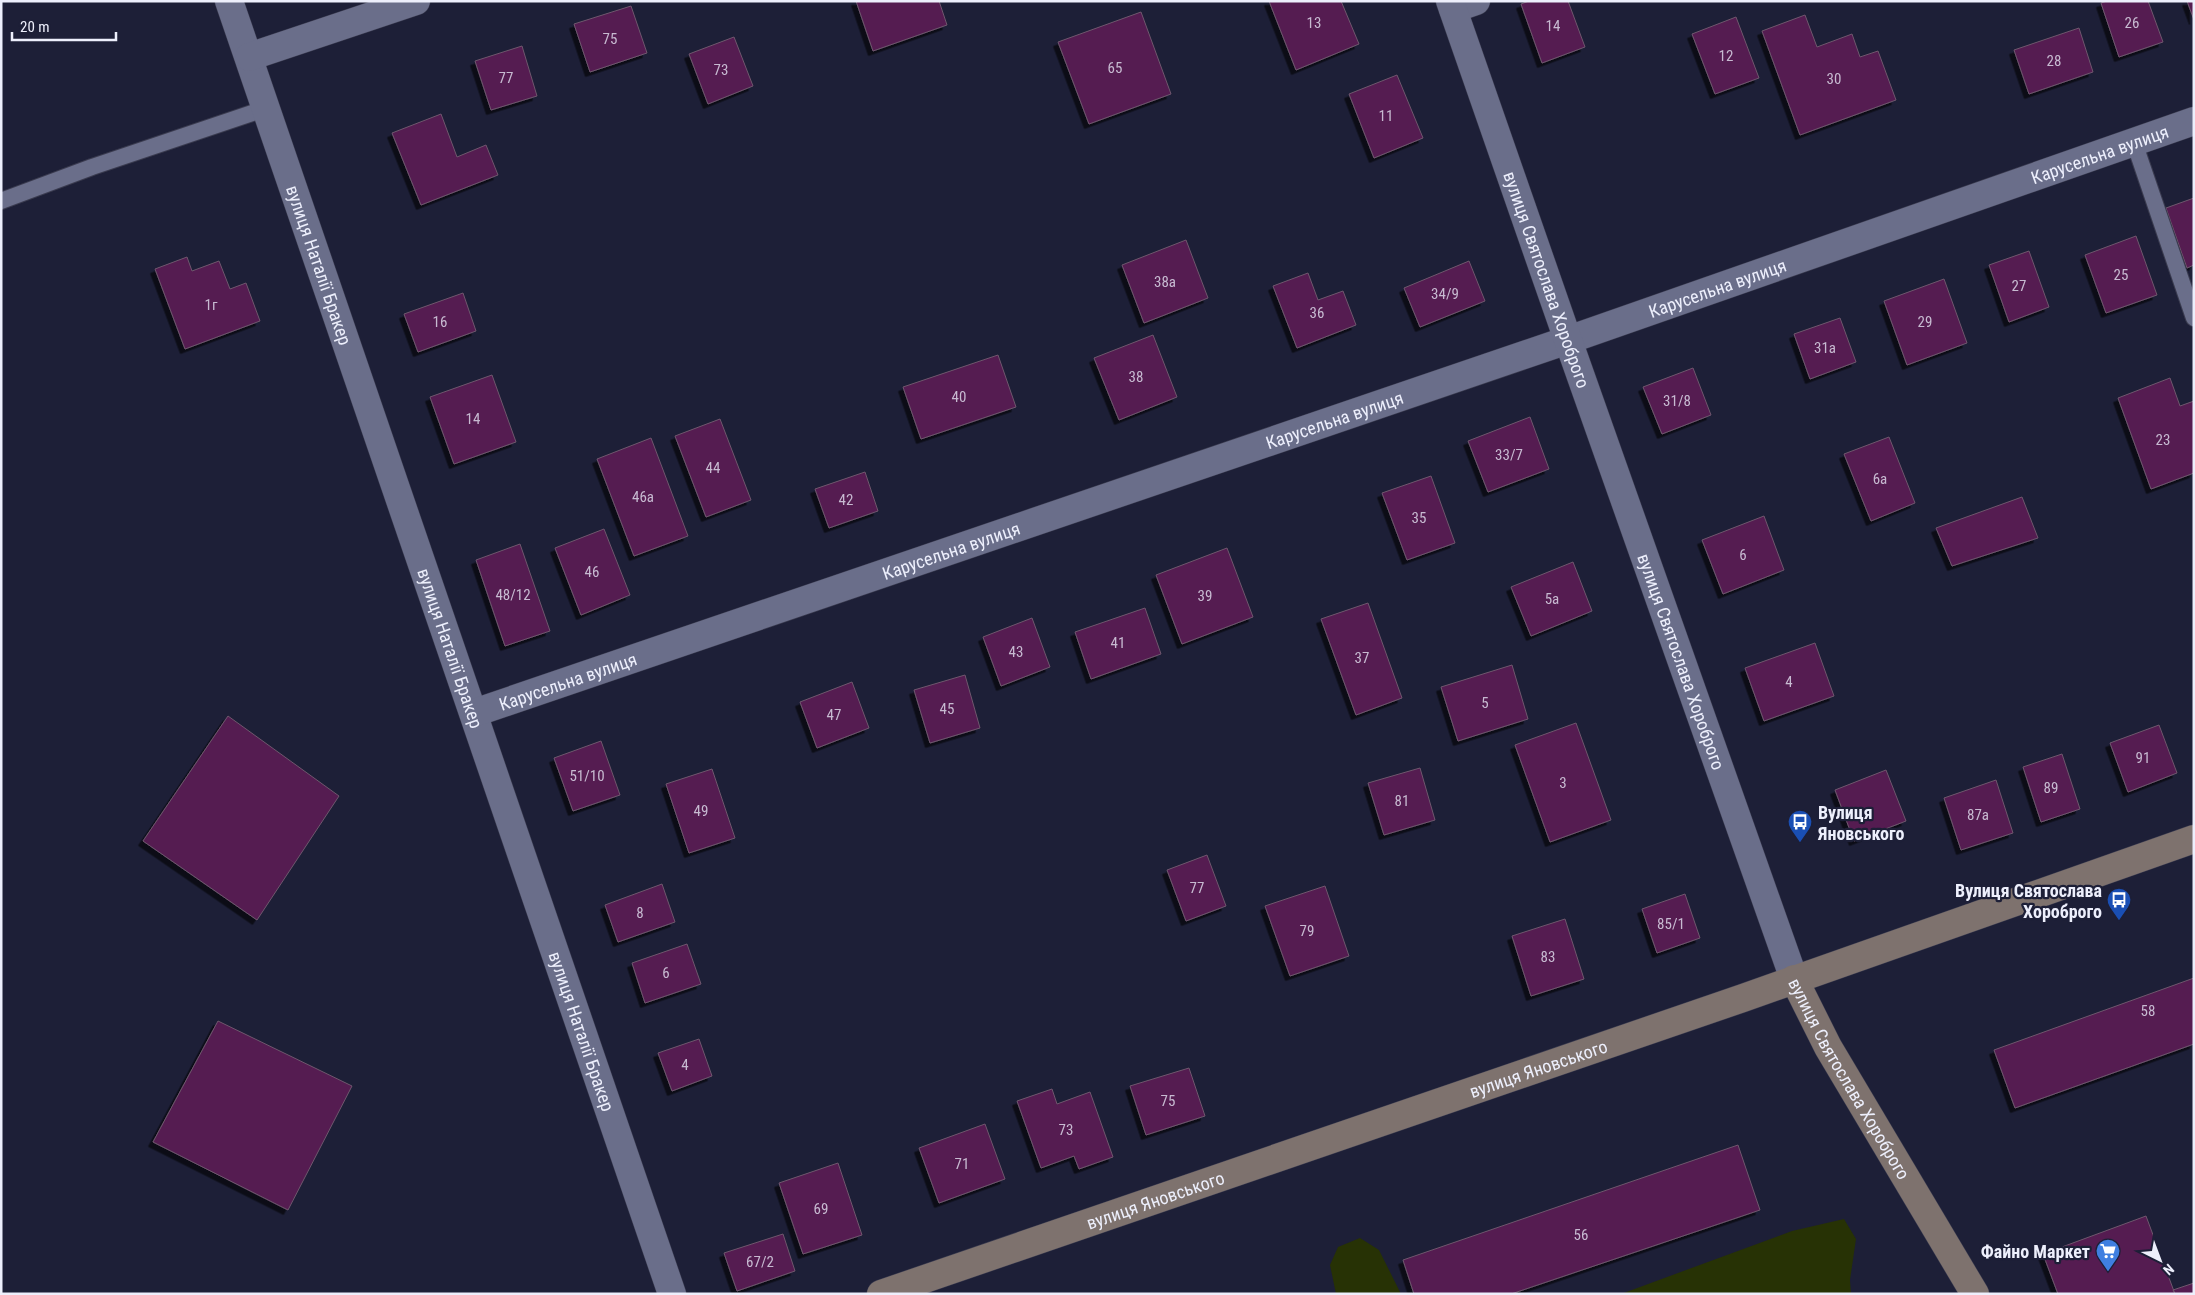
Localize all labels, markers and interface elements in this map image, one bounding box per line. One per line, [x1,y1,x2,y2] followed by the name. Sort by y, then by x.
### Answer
[12,10,116,42] scale bar
[1307,14,1321,32] house number: 13
[2125,14,2139,32] house number: 26
[1546,17,1560,35] house number: 14
[20,18,50,36] text: 20 m
[603,30,617,48] house number: 75
[1719,47,1733,65] house number: 12
[2047,52,2061,70] house number: 28
[1108,59,1122,77] house number: 65
[714,61,728,79] house number: 73
[499,69,513,87] house number: 77
[1827,70,1841,88] house number: 30
[1379,107,1393,125] house number: 11
[2028,120,2171,188] street label: Карусельна вулиця
[1500,169,1595,391] street label: вулиця Святослава Хороброго
[282,182,357,348] street label: вулиця Наталії Бракер
[1646,254,1789,321] street label: Карусельна вулиця
[2114,266,2128,284] house number: 25
[1154,273,1176,291] house number: 38а
[2012,277,2026,295] house number: 27
[1431,285,1459,303] house number: 34/9
[205,296,218,314] house number: 1г
[1310,304,1324,322] house number: 36
[433,313,447,331] house number: 16
[1918,313,1932,331] house number: 29
[1814,339,1836,357] house number: 31а
[1129,368,1143,386] house number: 38
[1263,386,1406,453] street label: Карусельна вулиця
[952,388,966,406] house number: 40
[1663,392,1691,410] house number: 31/8
[466,410,480,428] house number: 14
[2156,431,2170,449] house number: 23
[1495,446,1523,464] house number: 33/7
[706,459,720,477] house number: 44
[1873,470,1887,488] house number: 6а
[632,488,654,506] house number: 46а
[839,491,853,509] house number: 42
[1412,509,1426,527] house number: 35
[879,517,1023,584] street label: Карусельна вулиця
[1739,546,1747,564] house number: 6
[1634,551,1730,772] street label: вулиця Святослава Хороброго
[585,563,599,581] house number: 46
[414,565,488,731] street label: вулиця Наталії Бракер
[495,586,531,604] house number: 48/12
[1198,587,1212,605] house number: 39
[1545,590,1559,608] house number: 5а
[1111,634,1125,652] house number: 41
[1009,643,1023,661] house number: 43
[496,648,639,714] street label: Карусельна вулиця
[1355,649,1369,667] house number: 37
[1785,673,1793,691] house number: 4
[1481,694,1489,712] house number: 5
[940,700,954,718] house number: 45
[827,706,841,724] house number: 47
[2136,749,2150,767] house number: 91
[569,767,605,785] house number: 51/10
[1559,774,1567,792] house number: 3
[2044,779,2058,797] house number: 89
[1395,792,1409,810] house number: 81
[694,802,708,820] house number: 49
[1817,802,1905,844] place label: Вулиця Яновського
[1967,806,1989,824] house number: 87а
[1787,809,1813,843] bus stop icon: Вулиця Яновського
[1190,879,1204,897] house number: 77
[1955,880,2102,922] place label: Вулиця Святослава Хороброго
[2106,887,2132,921] bus stop icon: Вулиця Святослава Хороброго
[636,904,644,922] house number: 8
[1657,915,1685,933] house number: 85/1
[1300,922,1314,940] house number: 79
[1541,948,1555,966] house number: 83
[545,949,619,1114] street label: вулиця Наталії Бракер
[662,964,670,982] house number: 6
[1785,974,1915,1183] street label: вулиця Святослава Хороброго
[2141,1002,2155,1020] house number: 58
[1467,1035,1610,1102] street label: вулиця Яновського
[681,1056,689,1074] house number: 4
[1161,1092,1175,1110] house number: 75
[1059,1121,1073,1139] house number: 73
[955,1155,969,1173] house number: 71
[1084,1166,1227,1233] street label: вулиця Яновського
[814,1200,828,1218] house number: 69
[1574,1226,1588,1244] house number: 56
[2135,1235,2185,1285] north arrow
[2095,1238,2121,1272] supermarket icon: Файно Маркет
[1981,1241,2090,1262] place label: Файно Маркет
[746,1253,774,1271] house number: 67/2
[2160,1261,2177,1278] text: N

